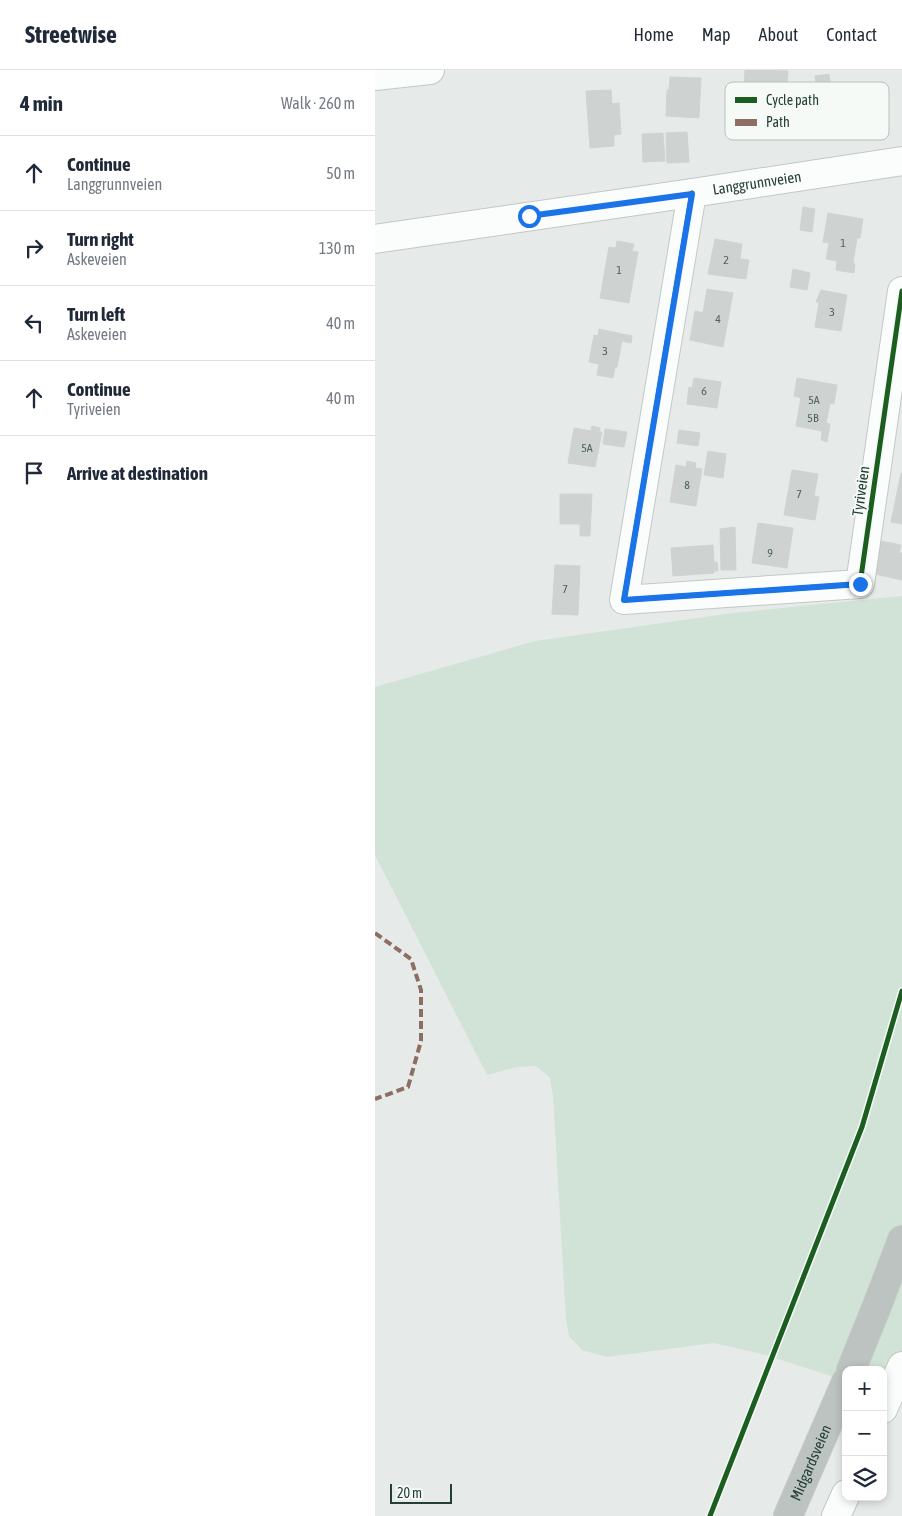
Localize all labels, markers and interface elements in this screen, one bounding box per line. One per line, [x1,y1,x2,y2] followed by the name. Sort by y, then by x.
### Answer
[25,21,117,48] text: Streetwise
[634,24,674,45] text: Home
[702,24,731,45] text: Map
[759,24,798,45] text: About
[826,24,877,45] text: Contact
[725,82,889,140] legend
[20,91,63,115] text: 4 min
[766,92,819,108] text: Cycle path
[281,94,355,112] text: Walk · 260 m
[766,114,790,130] text: Path
[67,153,131,175] text: Continue
[20,159,48,187] icon: ahead
[326,164,355,182] text: 50 m
[711,167,802,198] street label: Langgrunnveien
[67,175,162,193] text: Langgrunnveien
[518,205,541,228] route start
[67,228,134,250] text: Turn right
[20,234,48,262] icon: right
[840,236,846,250] house number: 1
[319,239,355,257] text: 130 m
[67,250,127,268] text: Askeveien
[723,253,729,267] house number: 2
[616,263,622,277] house number: 1
[67,303,125,325] text: Turn left
[829,305,835,319] house number: 3
[20,309,48,337] icon: left
[715,312,721,326] house number: 4
[326,314,355,332] text: 40 m
[67,325,127,343] text: Askeveien
[602,344,608,358] house number: 3
[67,378,131,400] text: Continue
[20,384,48,412] icon: ahead
[701,384,707,398] house number: 6
[326,389,355,407] text: 40 m
[808,393,820,407] house number: 5A
[67,400,121,418] text: Tyriveien
[807,411,819,425] house number: 5B
[581,441,593,455] house number: 5A
[20,459,48,487] icon: arrive
[67,462,208,484] text: Arrive at destination
[849,465,872,517] street label: Tyriveien
[684,478,690,492] house number: 8
[796,487,802,501] house number: 7
[767,546,773,560] house number: 9
[849,573,872,596] route end
[562,582,568,596] house number: 7
[842,1366,887,1501] map controls
[842,1366,887,1411] button: +
[842,1411,887,1456] button: −
[787,1422,834,1503] street label: Midgardsveien
[842,1456,887,1501] button: layers
[390,1481,453,1504] scale bar
[397,1485,422,1501] text: 20 m

